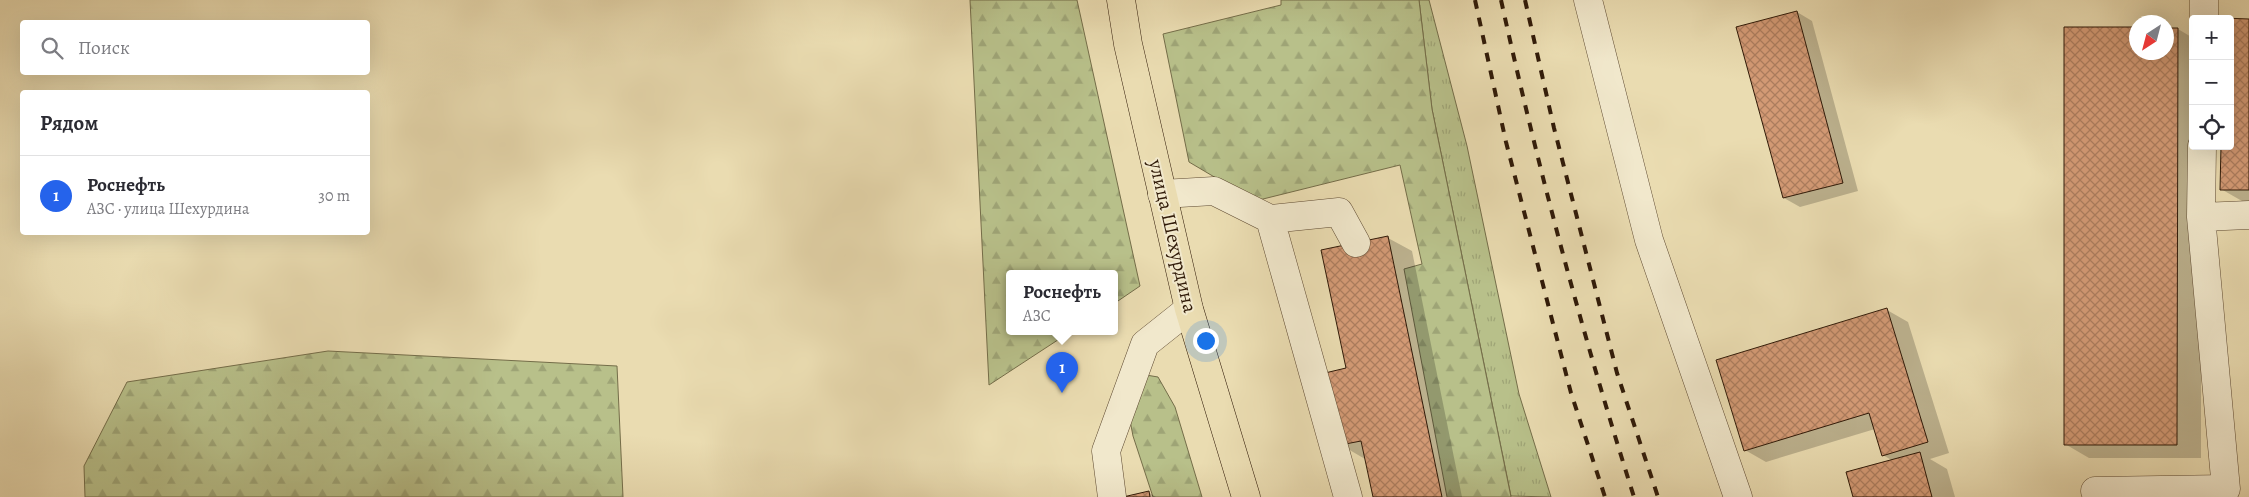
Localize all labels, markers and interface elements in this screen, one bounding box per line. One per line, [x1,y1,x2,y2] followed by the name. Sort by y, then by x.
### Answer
[2129,15,2174,60] north arrow
[2189,15,2234,150] map controls
[2189,15,2234,60] button: +
[20,20,370,75] search box
[38,34,66,62] icon: search
[78,35,130,61] text: Поиск
[2189,60,2234,105] button: −
[2189,105,2234,150] button: locate
[40,109,98,137] text: Рядом
[1142,156,1204,316] street label: улица Шехурдина
[87,172,165,198] text: Роснефть
[53,185,59,207] text: 1
[318,185,350,207] text: 30 m
[87,198,249,220] text: АЗС · улица Шехурдина
[1006,270,1118,335] popup
[1023,279,1101,305] text: Роснефть
[1023,305,1051,327] text: АЗС
[1193,328,1219,354] your location
[1046,352,1078,393] pin: 1

